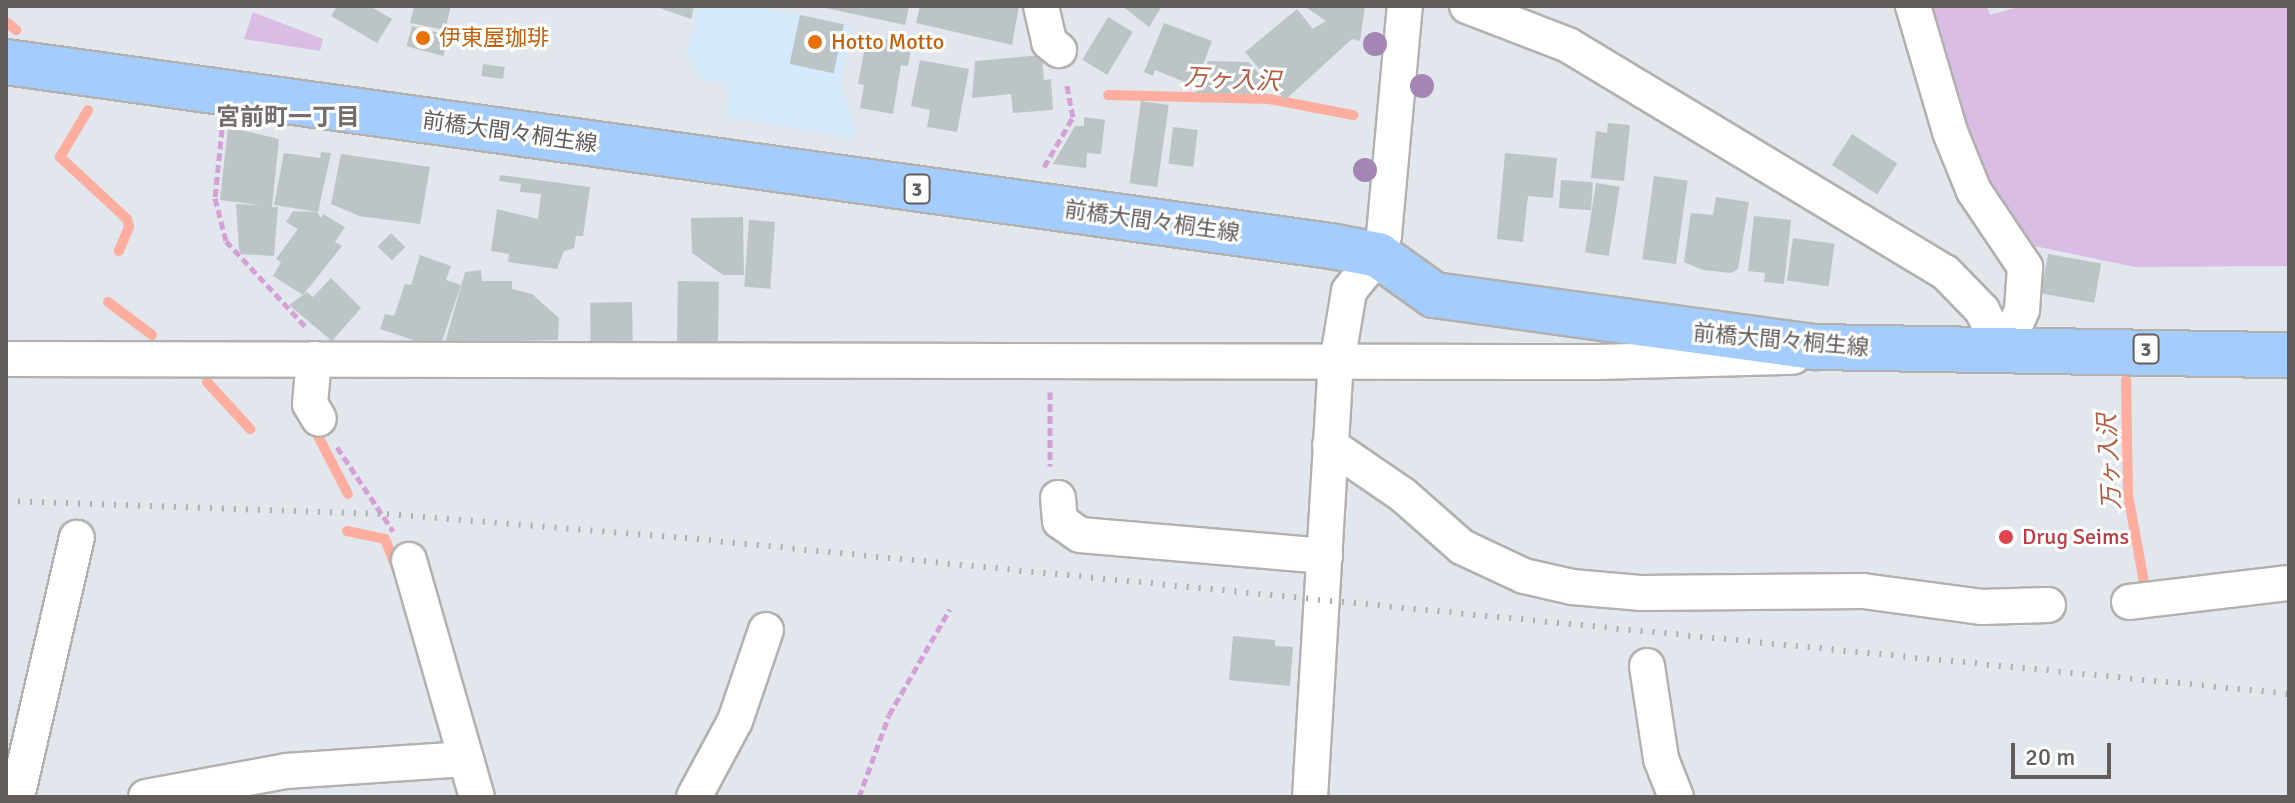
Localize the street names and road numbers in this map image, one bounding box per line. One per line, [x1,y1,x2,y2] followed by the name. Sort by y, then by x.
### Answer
[421,107,599,157] street label: 前橋大間々桐生線
[903,173,931,205] road number: 3
[1063,196,1241,246] street label: 前橋大間々桐生線
[1692,319,1870,361] street label: 前橋大間々桐生線
[2132,333,2160,365] road number: 3

